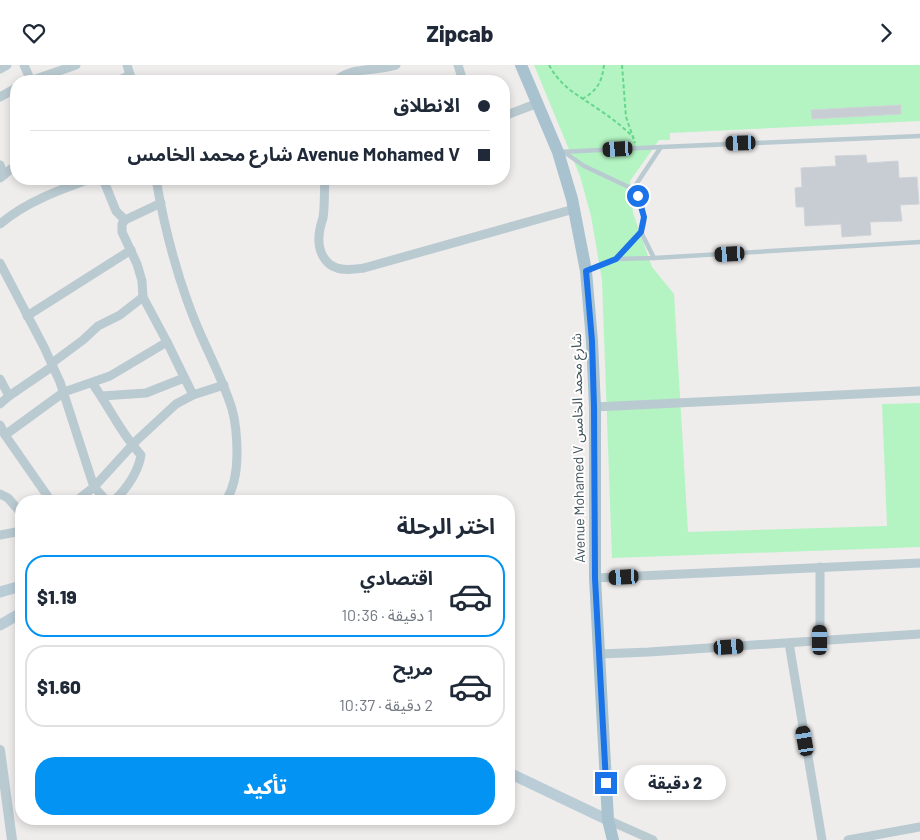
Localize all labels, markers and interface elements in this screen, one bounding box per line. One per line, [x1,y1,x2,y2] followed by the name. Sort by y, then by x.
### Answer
[20,19,48,47] icon: heart
[872,19,900,47] icon: forward
[427,20,493,46] text: Zipcab
[394,93,460,116] text: الانطلاق
[725,135,756,151] car
[602,141,633,157] car
[128,142,460,165] text: Avenue Mohamed V شارع محمد الخامس
[627,185,649,207] route start
[714,246,745,262] car
[567,333,591,563] street label: Avenue Mohamed V شارع محمد الخامس
[397,512,495,538] text: اختر الرحلة
[360,566,433,589] text: اقتصادي
[608,569,639,585] car
[448,574,493,619] icon: car
[37,585,77,608] text: $1.19
[341,605,433,624] text: 1 دقيقة · 10:36
[812,625,827,655] car
[713,638,744,656] car
[393,656,433,679] text: مريح
[448,664,493,709] icon: car
[37,675,81,698] text: $1.60
[339,695,433,714] text: 2 دقيقة · 10:37
[795,725,814,757] car
[35,757,495,815] button: تأكيد
[624,765,726,801] callout: 2 دقيقة
[595,772,617,794] route end
[648,773,702,792] text: 2 دقيقة

